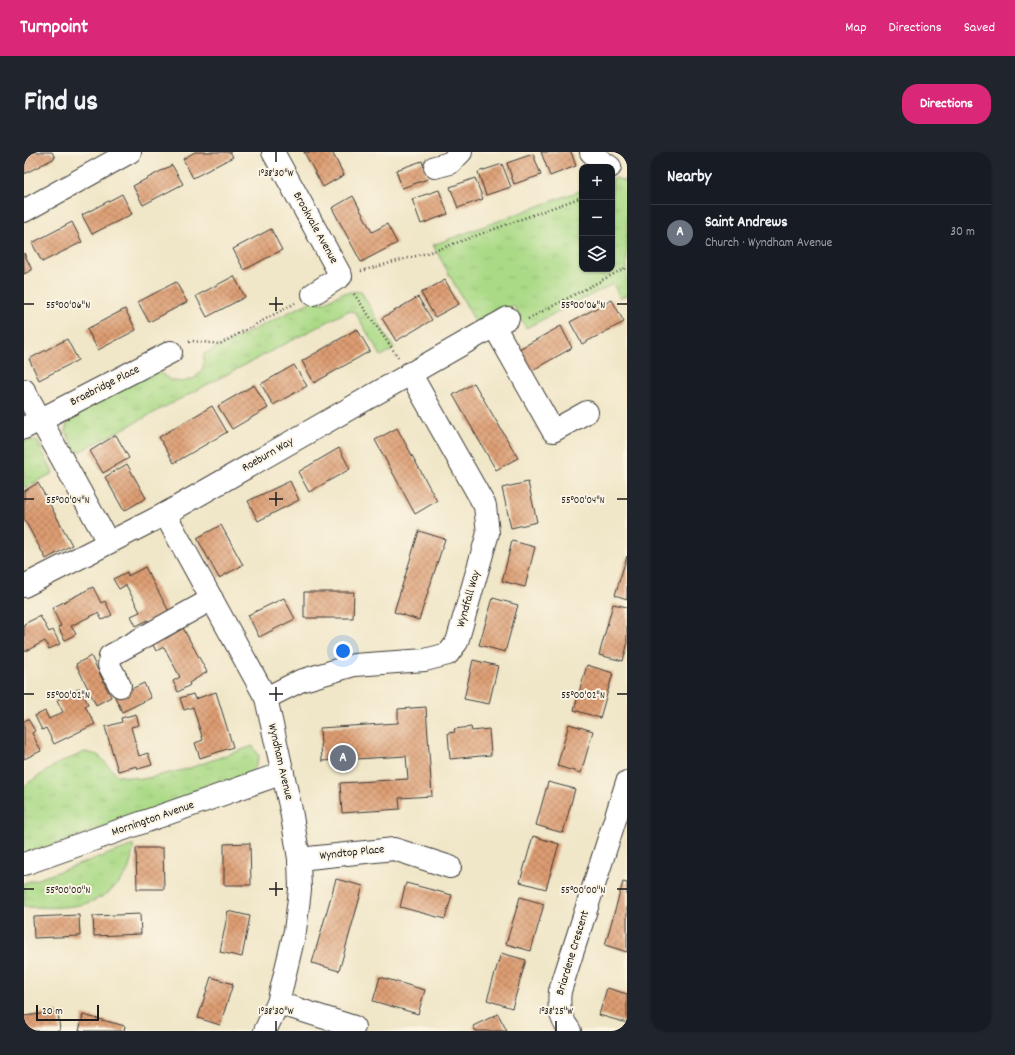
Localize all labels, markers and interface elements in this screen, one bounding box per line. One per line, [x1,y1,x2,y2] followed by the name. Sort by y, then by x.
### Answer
[20,15,88,42] text: Turnpoint
[845,18,867,38] text: Map
[889,18,942,38] text: Directions
[964,18,995,38] text: Saved
[24,84,98,124] text: Find us
[902,84,991,124] button: Directions
[579,164,615,272] map controls
[579,164,615,200] button: +
[667,166,711,190] text: Nearby
[258,167,294,181] text: 1°38'30"W
[288,189,342,267] street label: Brookvale Avenue
[579,200,615,236] button: −
[705,212,788,234] text: Saint Andrews
[676,223,684,242] text: A
[950,223,975,242] text: 30 m
[705,234,832,253] text: Church · Wyndham Avenue
[579,236,615,272] button: layers
[46,299,90,313] text: 55°00'06"N
[561,299,605,313] text: 55°00'06"N
[67,361,143,411] street label: Braebridge Place
[239,433,298,477] street label: Roeburn Way
[46,494,90,508] text: 55°00'04"N
[561,494,605,508] text: 55°00'04"N
[453,567,486,630] street label: Wyndfall Way
[333,641,353,661] your location
[46,689,90,703] text: 55°00'02"N
[561,689,605,703] text: 55°00'02"N
[263,722,297,802] street label: Wyndham Avenue
[330,743,356,773] pin: A
[109,797,197,841] street label: Mornington Avenue
[319,841,385,865] street label: Wyndtop Place
[46,884,90,898] text: 55°00'00"N
[561,884,605,898] text: 55°00'00"N
[552,908,594,997] street label: Briardene Crescent
[36,1003,99,1022] scale bar
[42,1004,63,1020] text: 20 m
[258,1005,294,1019] text: 1°38'30"W
[539,1005,573,1019] text: 1°38'25"W

